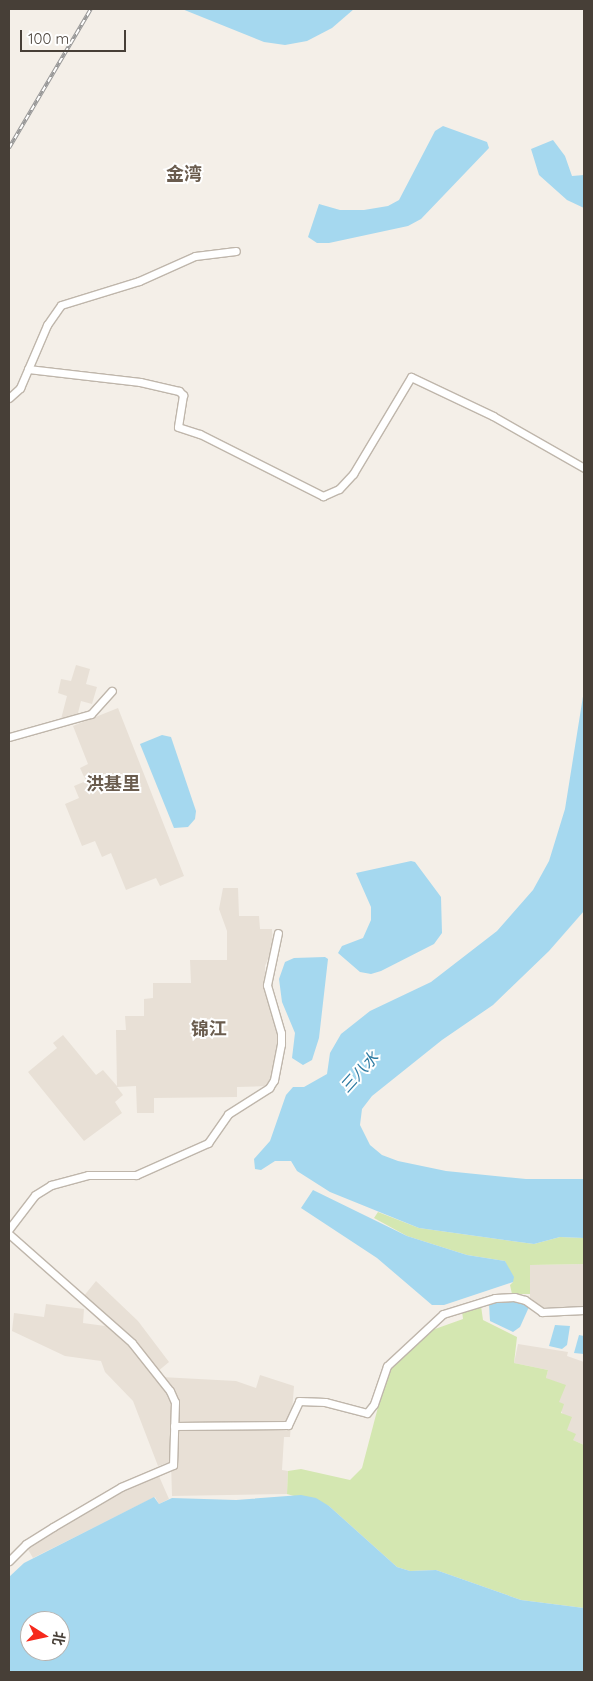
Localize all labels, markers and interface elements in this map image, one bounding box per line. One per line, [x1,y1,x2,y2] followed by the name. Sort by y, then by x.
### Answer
[22,20,129,52] scale bar
[28,29,69,48] text: 100 m
[166,163,202,185] district label: 金湾
[86,773,140,795] district label: 洪基里
[191,1018,227,1040] district label: 锦江
[336,1048,382,1096] water label: 三八水
[20,1611,70,1661] north arrow
[49,1630,69,1647] text: 北

